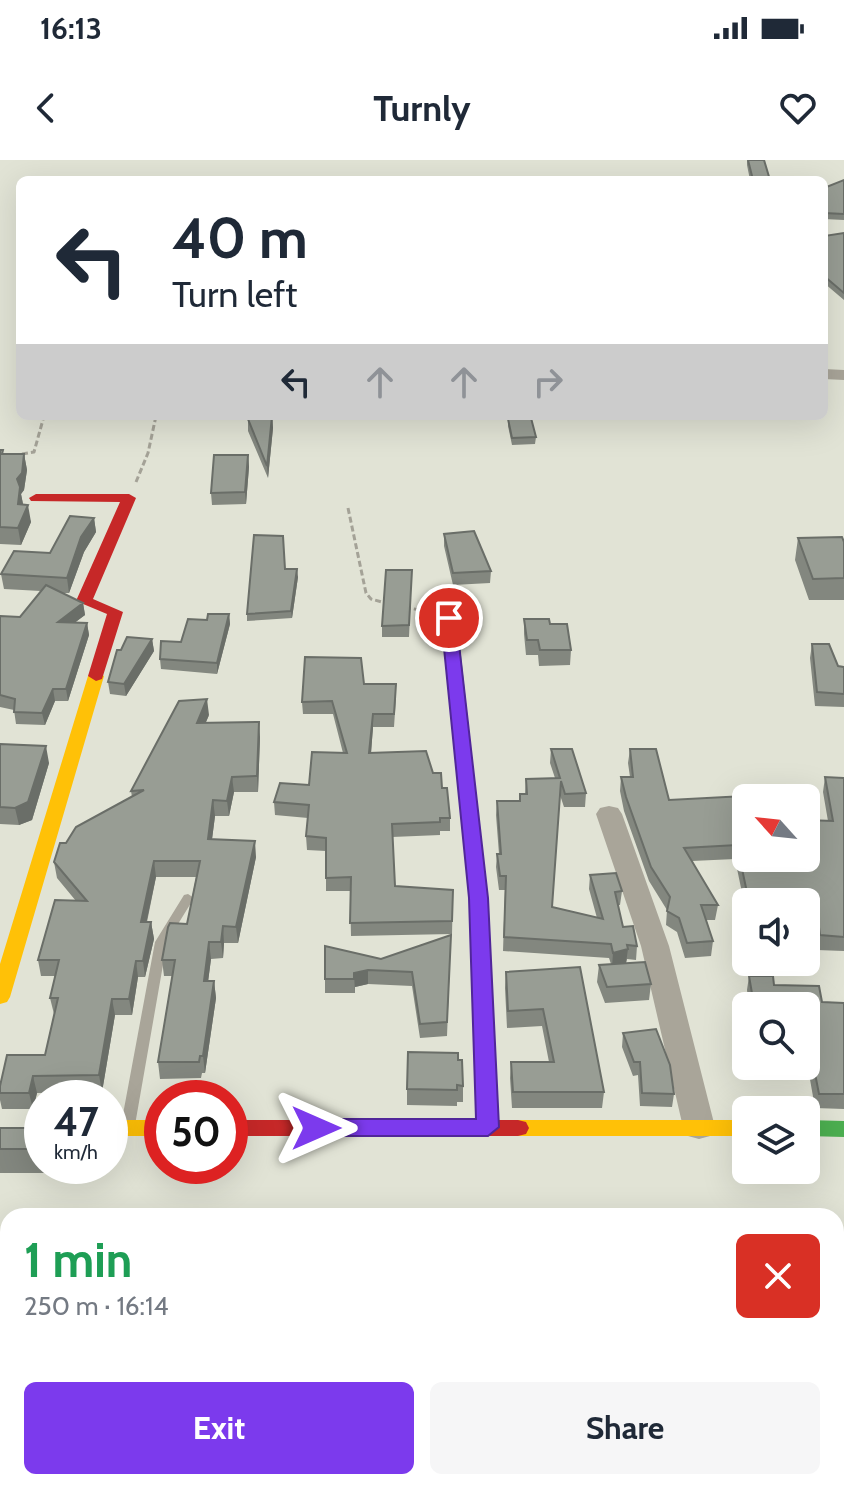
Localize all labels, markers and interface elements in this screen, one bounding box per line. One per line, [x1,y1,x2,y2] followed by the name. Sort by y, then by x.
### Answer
[40,10,102,47] text: 16:13
[24,86,68,130] icon: back
[373,86,471,130] text: Turnly
[776,86,820,130] icon: heart
[172,204,308,272] text: 40 m
[40,208,144,312] icon: left
[172,272,297,316] text: Turn left
[274,360,318,404] icon: left
[358,360,402,404] icon: ahead
[442,360,486,404] icon: ahead
[526,360,570,404] icon: right
[415,584,483,652] pin
[427,596,471,640] icon: arrive
[732,784,820,872] north arrow
[732,784,820,1184] map controls
[732,888,820,976] button: sound
[732,992,820,1080] button: search
[144,1080,248,1184] speed limit sign: 50
[274,1086,358,1170] position arrow
[732,1096,820,1184] button: layers
[53,1097,99,1146] text: 47
[54,1140,98,1164] text: km/h
[24,1231,132,1289] text: 1 min
[736,1234,820,1318] button: close
[24,1290,169,1322] text: 250 m · 16:14
[24,1382,414,1474] button: Exit
[430,1382,820,1474] button: Share

